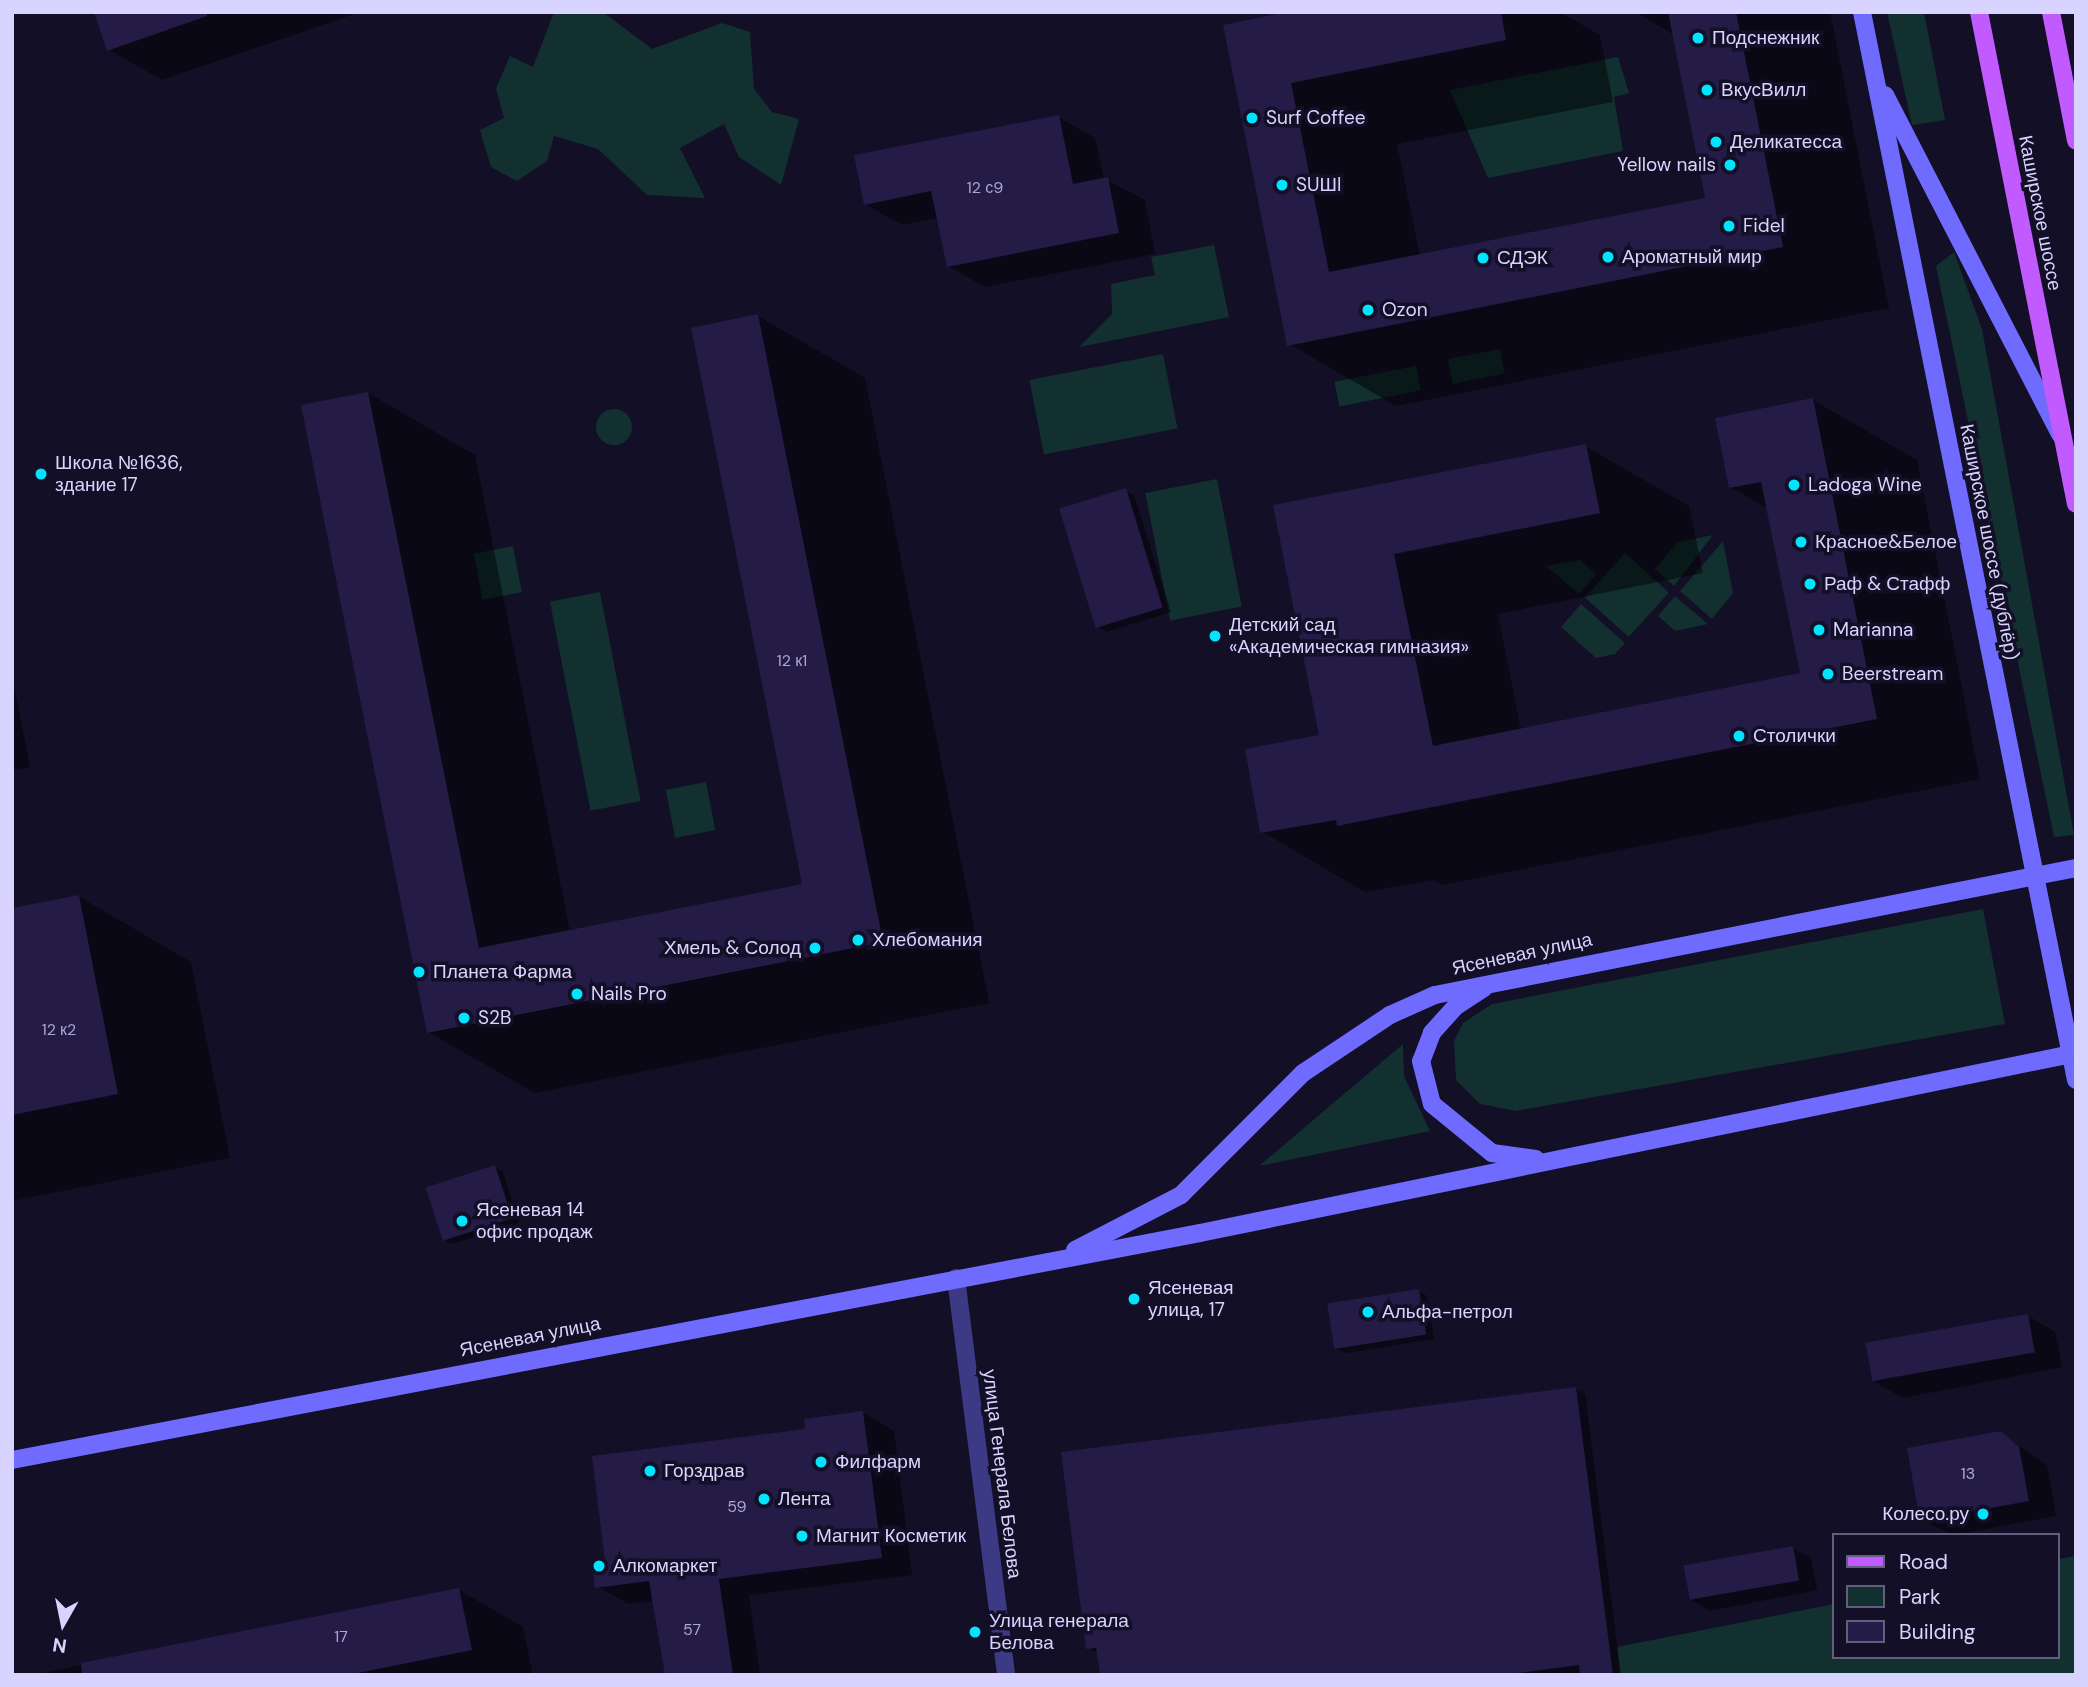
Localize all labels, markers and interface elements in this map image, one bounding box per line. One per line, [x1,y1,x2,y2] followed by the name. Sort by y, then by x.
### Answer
[1712,27,1819,49] place label: Подснежник
[1690,30,1706,46] marker: Подснежник
[1721,79,1806,101] place label: ВкусВилл
[1699,82,1715,98] marker: ВкусВилл
[1266,107,1365,129] place label: Surf Coffee
[1244,110,1260,126] marker: Surf Coffee
[1730,131,1842,153] place label: Деликатесса
[2014,133,2066,293] street label: Каширское шоссе
[1708,134,1724,150] marker: Деликатесса
[1617,154,1716,176] place label: Yellow nails
[1722,157,1738,173] marker: Yellow nails
[1296,174,1341,196] place label: SUШI
[1274,177,1290,193] marker: SUШI
[967,178,1003,198] house number: 12 с9
[1743,215,1785,237] place label: Fidel
[1721,218,1737,234] marker: Fidel
[1622,246,1762,268] place label: Ароматный мир
[1497,247,1548,269] place label: СДЭК
[1600,249,1616,265] marker: Ароматный мир
[1475,250,1491,266] marker: СДЭК
[1382,299,1428,321] place label: Ozon
[1360,302,1376,318] marker: Ozon
[1955,422,2023,662] street label: Каширское шоссе (дублёр)
[55,452,183,496] place label: Школа №1636, здание 17
[33,466,49,482] marker: Школа №1636, здание 17
[1808,474,1922,496] place label: Ladoga Wine
[1786,477,1802,493] marker: Ladoga Wine
[1815,531,1957,553] place label: Красное&Белое
[1793,534,1809,550] marker: Красное&Белое
[1824,573,1950,595] place label: Раф & Стафф
[1802,576,1818,592] marker: Раф & Стафф
[1229,614,1469,658] place label: Детский сад «Академическая гимназия»
[1833,619,1913,641] place label: Marianna
[1811,622,1827,638] marker: Marianna
[1207,628,1223,644] marker: Детский сад «Академическая гимназия»
[777,651,807,671] house number: 12 к1
[1842,663,1943,685] place label: Beerstream
[1820,666,1836,682] marker: Beerstream
[1753,725,1836,747] place label: Столички
[1731,728,1747,744] marker: Столички
[1450,928,1594,980] street label: Ясеневая улица
[872,929,983,951] place label: Хлебомания
[850,932,866,948] marker: Хлебомания
[664,937,801,959] place label: Хмель & Солод
[807,940,823,956] marker: Хмель & Солод
[433,961,572,983] place label: Планета Фарма
[411,964,427,980] marker: Планета Фарма
[591,983,667,1005] place label: Nails Pro
[569,986,585,1002] marker: Nails Pro
[478,1007,511,1029] place label: S2B
[456,1010,472,1026] marker: S2B
[42,1020,76,1040] house number: 12 к2
[476,1199,593,1243] place label: Ясеневая 14 офис продаж
[454,1213,470,1229] marker: Ясеневая 14 офис продаж
[1148,1277,1234,1321] place label: Ясеневая улица, 17
[1126,1291,1142,1307] marker: Ясеневая улица, 17
[1382,1301,1513,1323] place label: Альфа-петрол
[1360,1304,1376,1320] marker: Альфа-петрол
[458,1312,602,1362] street label: Ясеневая улица
[978,1368,1026,1580] street label: улица Генерала Белова
[835,1451,921,1473] place label: Филфарм
[813,1454,829,1470] marker: Филфарм
[664,1460,745,1482] place label: Горздрав
[642,1463,658,1479] marker: Горздрав
[1961,1464,1975,1484] house number: 13
[778,1488,831,1510] place label: Лента
[756,1491,772,1507] marker: Лента
[727,1497,747,1517] house number: 59
[1882,1503,1969,1525] place label: Колесо.ру
[1975,1506,1991,1522] marker: Колесо.ру
[816,1525,966,1547] place label: Магнит Косметик
[794,1528,810,1544] marker: Магнит Косметик
[1832,1533,2060,1659] legend
[1899,1548,1948,1576] text: Road
[613,1555,717,1577] place label: Алкомаркет
[591,1558,607,1574] marker: Алкомаркет
[1899,1583,1940,1611] text: Park
[28,1589,98,1659] north arrow
[989,1610,1129,1654] place label: Улица генерала Белова
[1899,1618,1975,1646] text: Building
[683,1620,701,1640] house number: 57
[967,1624,983,1640] marker: Улица генерала Белова
[334,1627,348,1647] house number: 17
[51,1632,68,1659] text: N

